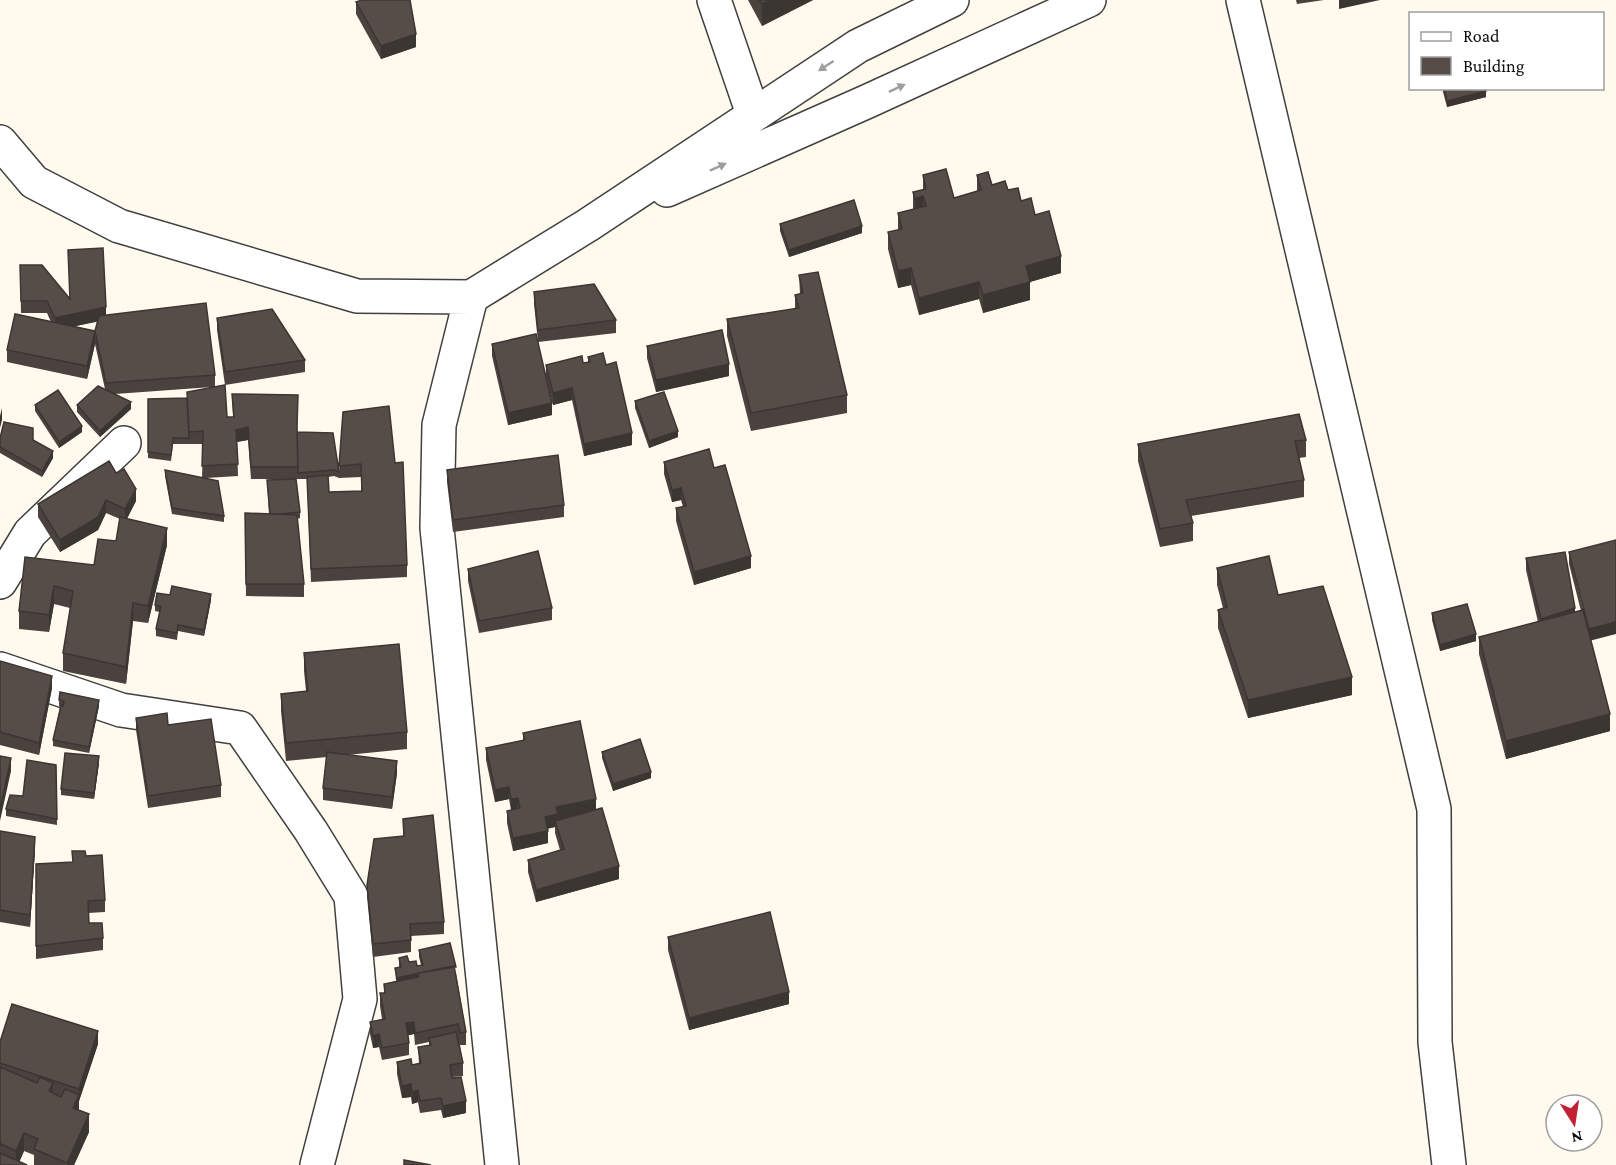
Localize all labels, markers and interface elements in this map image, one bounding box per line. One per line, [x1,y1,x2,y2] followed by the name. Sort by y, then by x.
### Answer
[1409,12,1604,90] legend
[1463,26,1500,46] text: Road
[1463,56,1525,76] text: Building
[819,60,835,72] one-way arrow
[888,83,906,93] one-way arrow
[710,162,728,172] one-way arrow
[1544,1093,1604,1153] north arrow
[1570,1128,1584,1147] text: N

